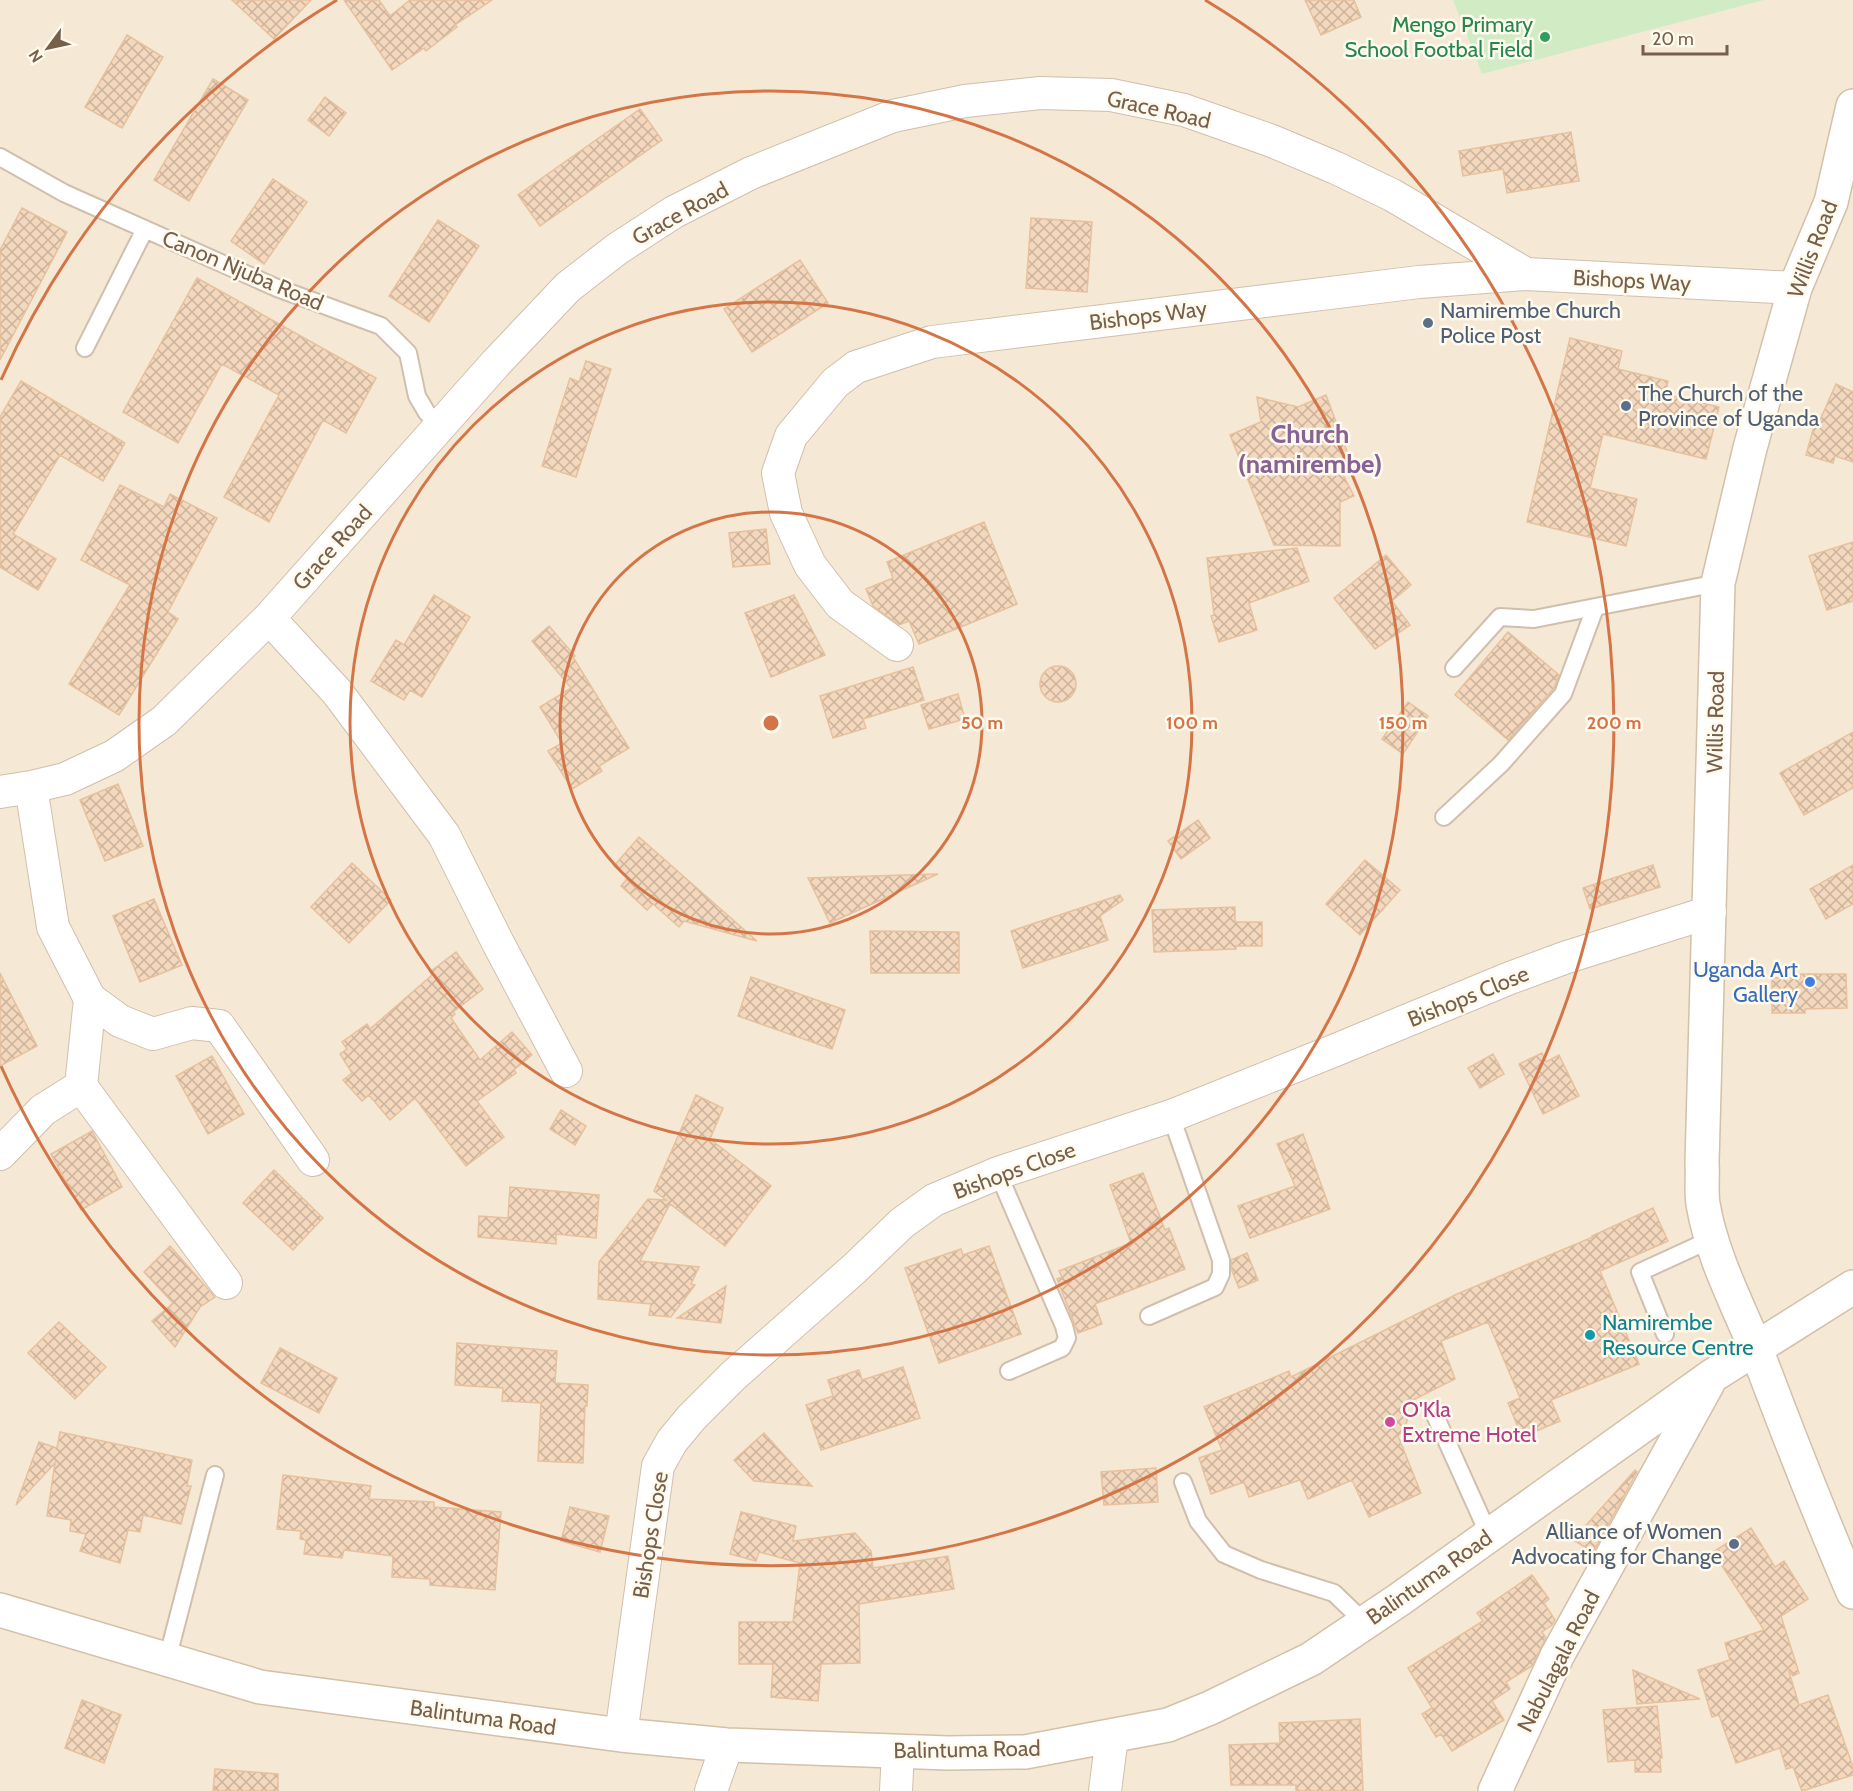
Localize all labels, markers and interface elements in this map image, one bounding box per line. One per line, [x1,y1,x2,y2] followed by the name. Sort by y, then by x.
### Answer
[1344,11,1533,63] place label: Mengo Primary School Footbal Field
[18,18,78,78] north arrow
[1643,18,1727,56] scale bar
[1652,28,1694,50] text: 20 m
[1538,30,1552,44] marker: Mengo Primary School Footbal Field
[25,46,47,66] text: N
[1104,84,1213,135] street label: Grace Road
[627,176,733,251] street label: Grace Road
[1782,197,1843,302] street label: Willis Road
[158,224,328,317] street label: Canon Njuba Road
[1572,264,1692,297] street label: Bishops Way
[1088,295,1208,336] street label: Bishops Way
[1440,297,1621,349] place label: Namirembe Church Police Post
[1421,316,1435,330] marker: Namirembe Church Police Post
[1638,380,1820,432] place label: The Church of the Province of Uganda
[1619,399,1633,413] marker: The Church of the Province of Uganda
[1238,418,1382,480] district label: Church (namirembe)
[287,499,378,596] street label: Grace Road
[1701,671,1730,773] street label: Willis Road
[961,712,1003,734] text: 50 m
[1166,712,1218,734] text: 100 m
[1379,712,1427,734] text: 150 m
[1587,712,1641,734] text: 200 m
[761,713,781,733] centre of rings
[1693,956,1799,1008] place label: Uganda Art Gallery
[1404,960,1533,1033] street label: Bishops Close
[1803,975,1817,989] marker: Uganda Art Gallery
[949,1136,1079,1205] street label: Bishops Close
[1602,1309,1754,1361] place label: Namirembe Resource Centre
[1583,1328,1597,1342] marker: Namirembe Resource Centre
[1402,1396,1537,1448] place label: O'Kla Extreme Hotel
[1383,1415,1397,1429] marker: O'Kla Extreme Hotel
[627,1470,674,1601] street label: Bishops Close
[1512,1518,1722,1570] place label: Alliance of Women Advocating for Change
[1361,1524,1497,1631] street label: Balintuma Road
[1727,1537,1741,1551] marker: Alliance of Women Advocating for Change
[1511,1586,1606,1737] street label: Nabulagala Road
[408,1694,558,1741] street label: Balintuma Road
[893,1735,1041,1764] street label: Balintuma Road

